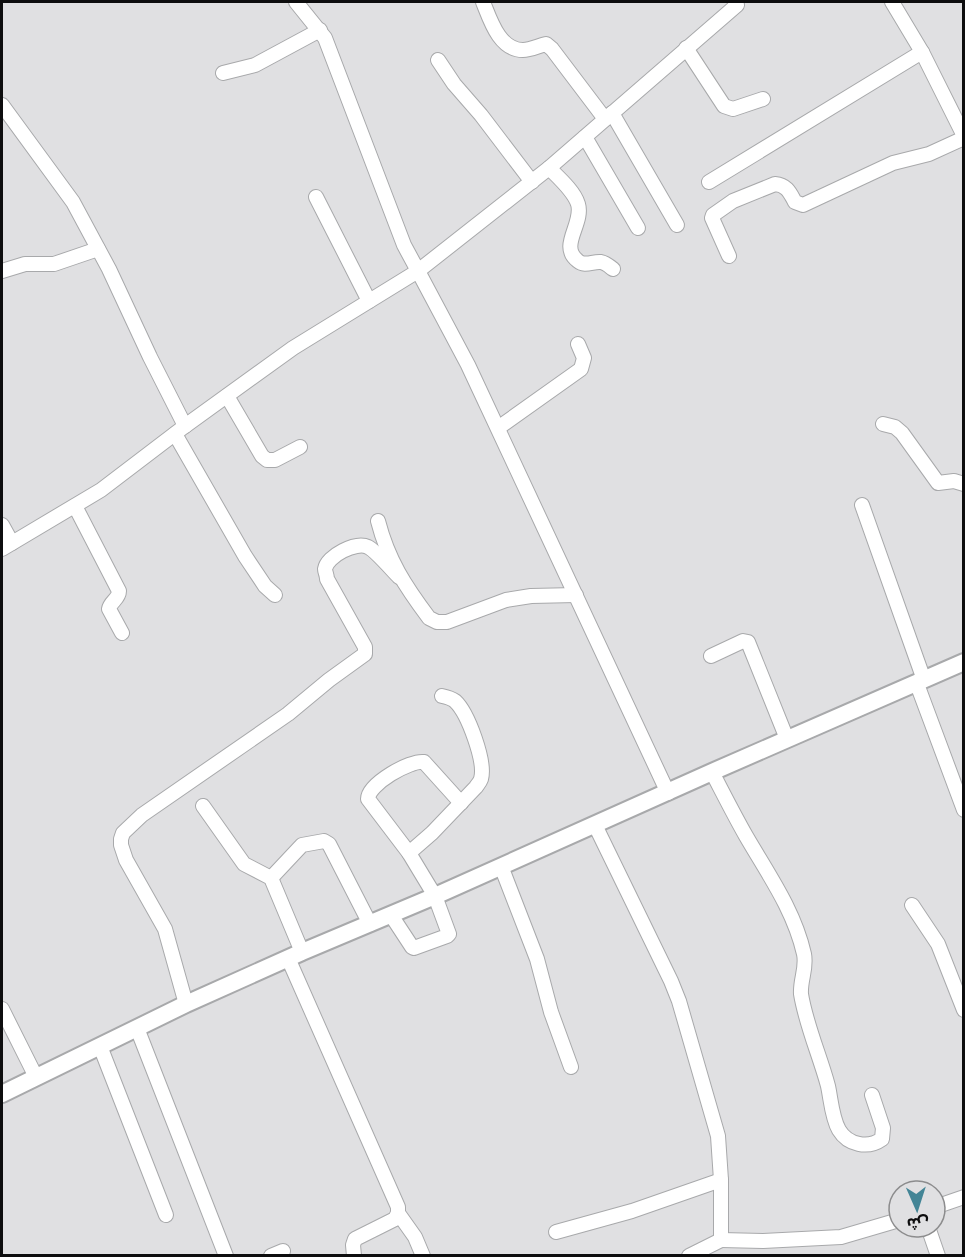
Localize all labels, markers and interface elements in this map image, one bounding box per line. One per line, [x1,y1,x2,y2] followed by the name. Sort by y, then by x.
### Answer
[887,1179,947,1239] north arrow
[906,1213,929,1234] text: ش

